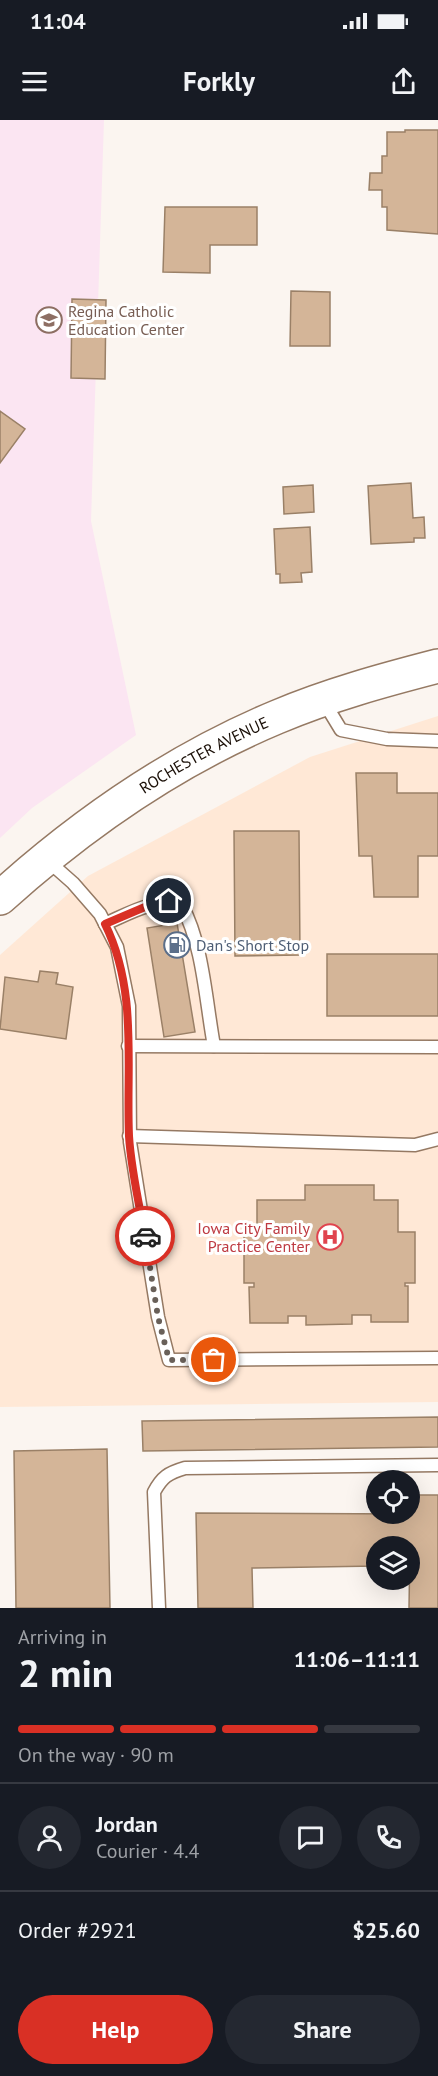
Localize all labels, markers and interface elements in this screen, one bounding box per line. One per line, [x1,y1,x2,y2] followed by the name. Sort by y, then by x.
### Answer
[30,7,86,35] text: 11:04
[183,64,255,98] text: Forkly
[18,65,51,98] icon: menu
[387,65,420,98] icon: share
[68,301,185,339] place label: Regina Catholic Education Center
[34,305,64,335] school or university icon: Regina Catholic Education Center
[135,712,271,798] street label: ROCHESTER AVENUE
[143,875,194,926] pin
[152,884,185,917] icon: home
[162,930,192,960] fuel station icon: Dan's Short Stop
[196,935,309,955] place label: Dan's Short Stop
[115,1206,175,1266] courier
[197,1218,311,1256] place label: Iowa City Family Practice Center
[129,1220,162,1253] icon: car
[315,1222,345,1252] hospital icon: Iowa City Family Practice Center
[188,1334,239,1385] pin
[197,1343,230,1376] icon: bag
[366,1470,420,1590] map controls
[366,1470,420,1524] button: locate
[366,1536,420,1590] button: layers
[18,1624,107,1650] text: Arriving in
[294,1645,420,1673] text: 11:06–11:11
[18,1647,113,1698] text: 2 min
[18,1742,174,1768] text: On the way · 90 m
[18,1806,81,1869] button: person
[279,1806,342,1869] button: chat
[357,1806,420,1869] button: phone
[96,1810,158,1838] text: Jordan
[96,1838,199,1864] text: Courier · 4.4
[18,1916,137,1944] text: Order #2921
[352,1916,420,1944] text: $25.60
[18,1995,213,2064] button: Help
[225,1995,420,2064] button: Share

